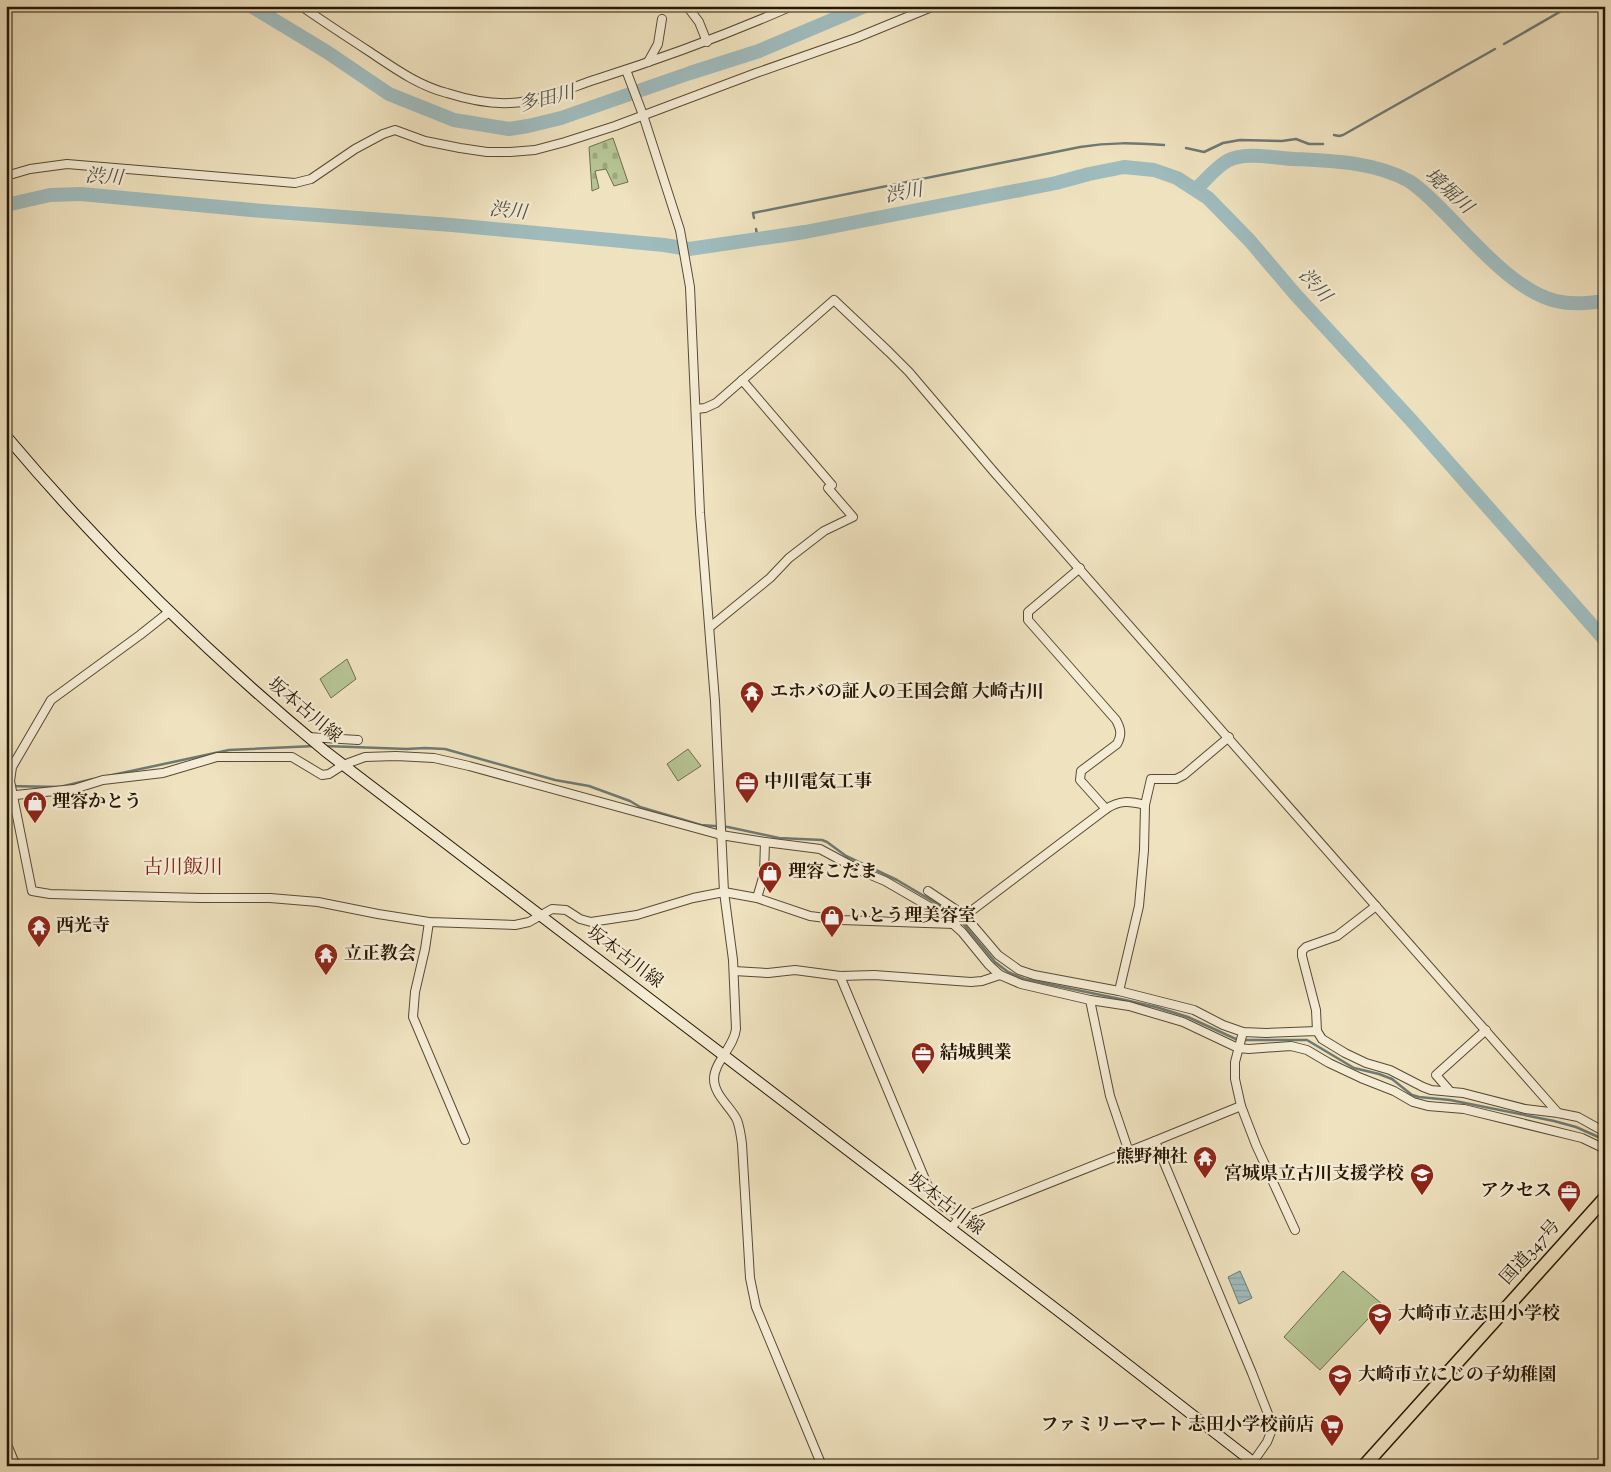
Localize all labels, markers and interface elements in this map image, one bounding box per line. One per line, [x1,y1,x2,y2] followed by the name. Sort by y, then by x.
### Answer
[516,80,580,120] water label: 多田川
[84,163,126,193] water label: 渋川
[1418,163,1480,222] water label: 境堀川
[883,177,927,211] water label: 渋川
[488,197,530,228] water label: 渋川
[1291,263,1338,311] water label: 渋川
[261,672,347,750] street label: 坂本古川線
[739,680,765,714] temple icon: エホバの証人の王国会館 大崎古川
[770,680,1044,706] place label: エホバの証人の王国会館 大崎古川
[734,770,760,804] office icon: 中川電気工事
[764,770,872,796] place label: 中川電気工事
[22,790,48,824] shop icon: 理容かとう
[52,790,142,816] place label: 理容かとう
[143,854,223,883] district label: 古川飯川
[757,860,783,894] shop icon: 理容こだま
[788,860,878,886] place label: 理容こだま
[819,904,845,938] shop icon: いとう理美容室
[850,904,976,930] place label: いとう理美容室
[26,914,52,948] temple icon: 西光寺
[56,914,110,940] place label: 西光寺
[580,921,668,995] street label: 坂本古川線
[313,942,339,976] temple icon: 立正教会
[344,942,416,968] place label: 立正教会
[910,1041,936,1075] office icon: 結城興業
[940,1041,1012,1067] place label: 結城興業
[1116,1145,1188,1171] place label: 熊野神社
[1192,1145,1218,1179] temple icon: 熊野神社
[1224,1162,1404,1188] place label: 宮城県立古川支援学校
[1409,1162,1435,1196] school or university icon: 宮城県立古川支援学校
[901,1168,989,1242] street label: 坂本古川線
[1481,1179,1552,1205] place label: アクセス
[1556,1179,1582,1213] office icon: アクセス
[1495,1215,1567,1291] street label: 国道347号
[1367,1302,1393,1336] school or university icon: 大崎市立志田小学校
[1398,1302,1560,1328] place label: 大崎市立志田小学校
[1327,1363,1353,1397] school or university icon: 大崎市立にじの子幼稚園
[1358,1363,1556,1389] place label: 大崎市立にじの子幼稚園
[1041,1413,1314,1439] place label: ファミリーマート 志田小学校前店
[1319,1413,1345,1447] supermarket icon: ファミリーマート 志田小学校前店

